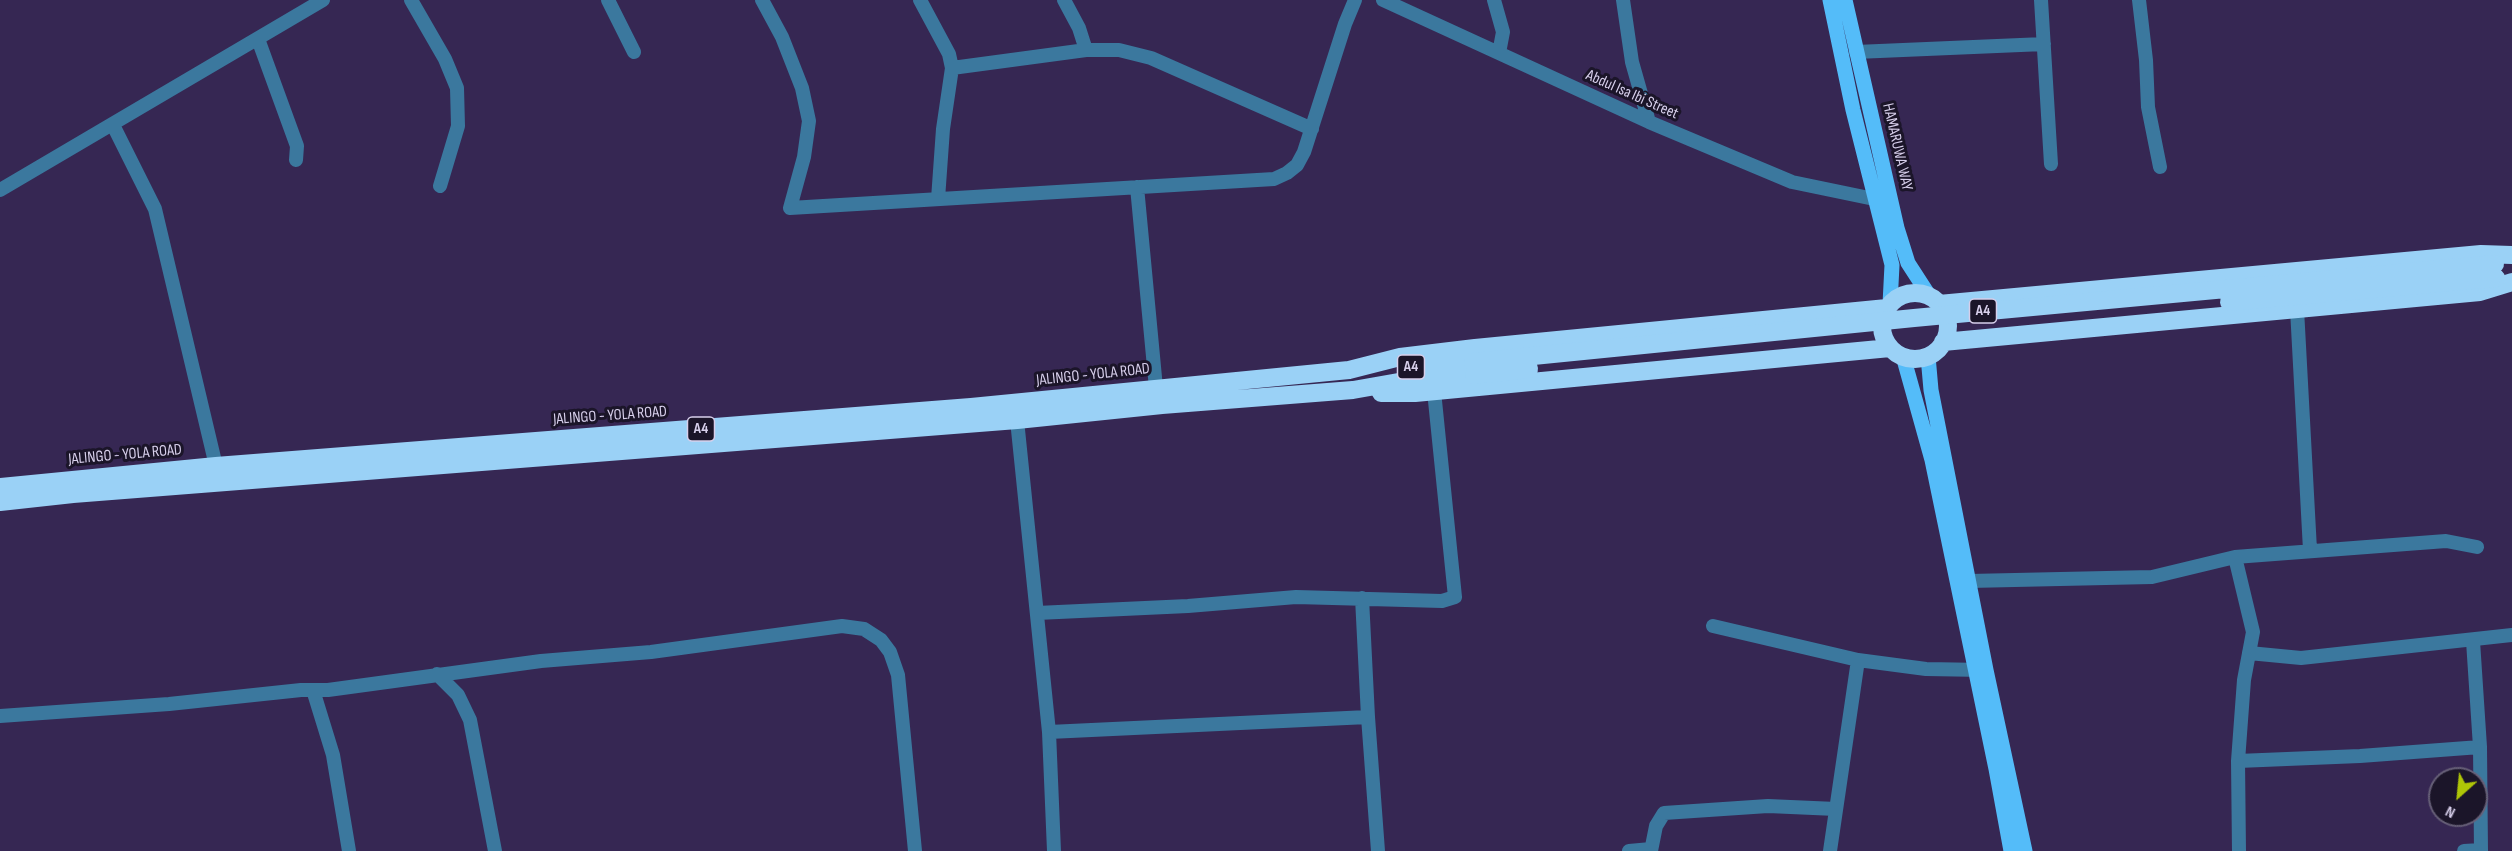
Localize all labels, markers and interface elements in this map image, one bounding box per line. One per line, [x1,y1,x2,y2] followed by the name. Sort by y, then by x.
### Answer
[1583,66,1681,124] street label: Abdul Isa Ibi Street
[1878,102,1916,192] street label: HAMARUWA WAY
[1970,299,1996,323] road number: A4
[1398,355,1424,379] road number: A4
[1035,360,1151,390] street label: JALINGO - YOLA ROAD
[553,402,667,430] street label: JALINGO - YOLA ROAD
[688,417,714,441] road number: A4
[67,440,183,470] street label: JALINGO - YOLA ROAD
[2428,767,2488,827] north arrow
[2442,801,2459,822] text: N

